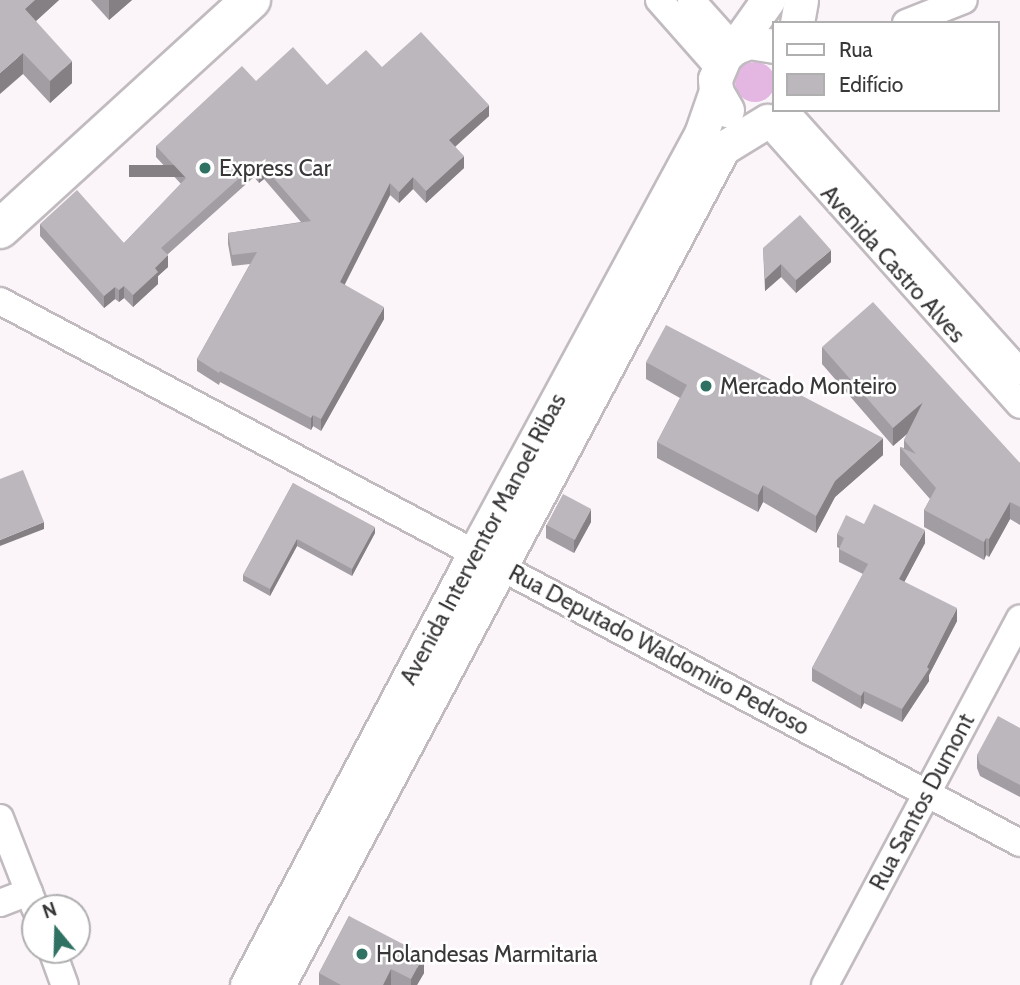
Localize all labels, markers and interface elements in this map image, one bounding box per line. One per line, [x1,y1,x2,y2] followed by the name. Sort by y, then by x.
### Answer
[772,21,999,112] legend
[839,37,873,62] text: Rua
[839,72,903,97] text: Edifício
[219,154,331,182] place label: Express Car
[197,160,213,176] marker: Express Car
[815,180,971,348] street label: Avenida Castro Alves
[720,372,897,400] place label: Mercado Monteiro
[698,378,714,394] marker: Mercado Monteiro
[394,389,572,689] street label: Avenida Interventor Manoel Ribas
[504,559,814,741] street label: Rua Deputado Waldomiro Pedroso
[864,709,980,895] street label: Rua Santos Dumont
[21,894,91,964] north arrow
[40,898,60,924] text: N
[376,940,598,968] place label: Holandesas Marmitaria
[354,946,370,962] marker: Holandesas Marmitaria

